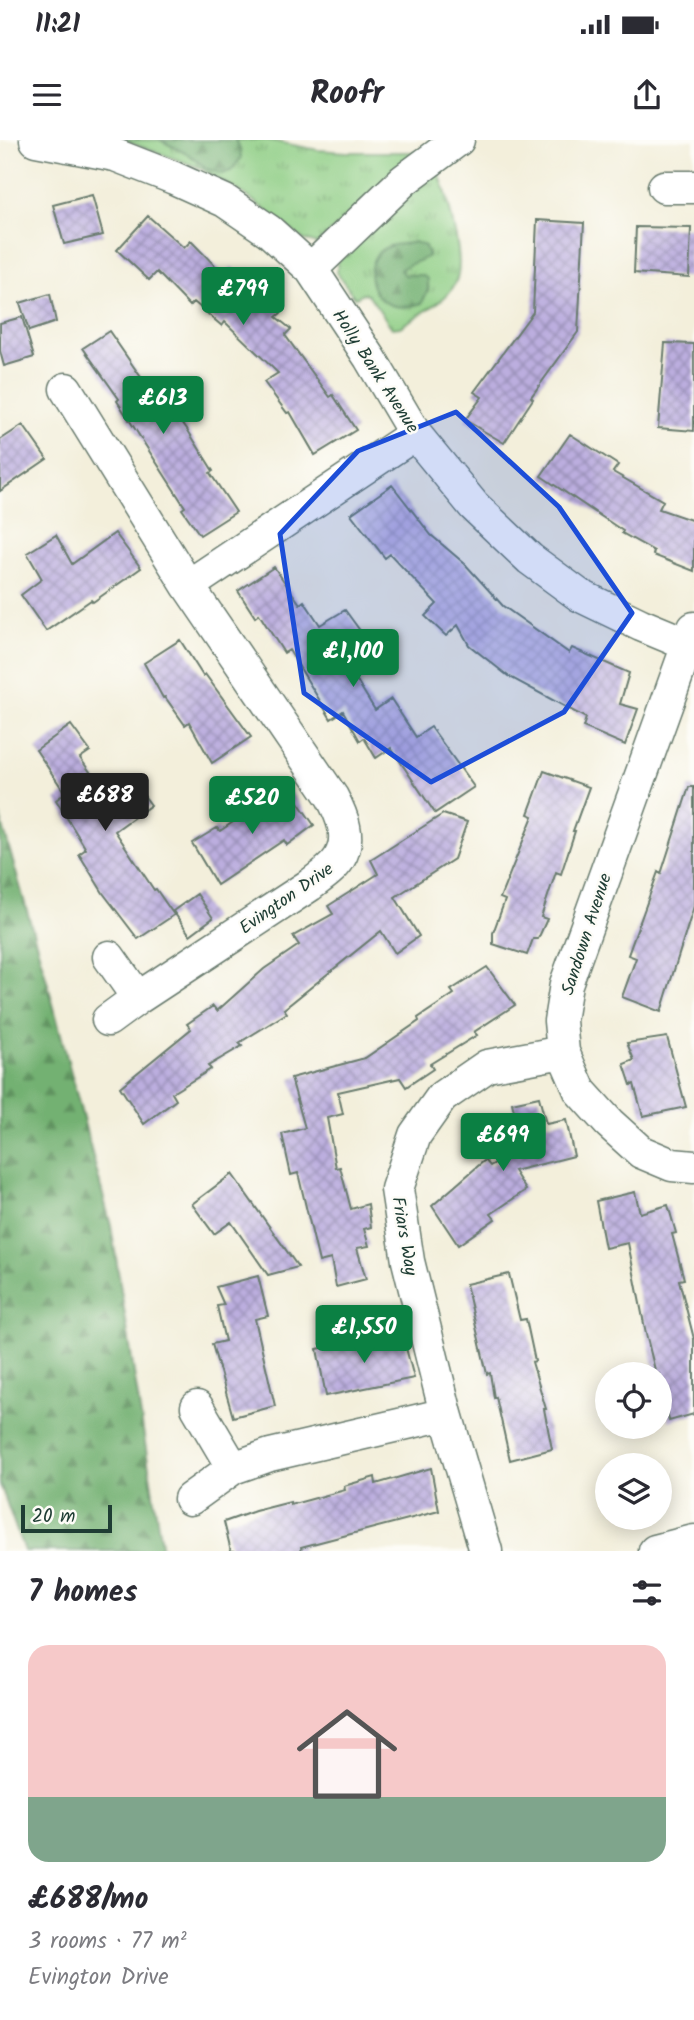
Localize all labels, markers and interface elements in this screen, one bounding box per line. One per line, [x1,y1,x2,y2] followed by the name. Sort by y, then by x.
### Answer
[35,4,80,46] text: 11:21
[310,69,384,120] text: Roofr
[28,76,66,114] icon: menu
[628,76,666,114] icon: share
[202,268,284,327] pin: £799
[218,272,268,308] text: £799
[324,304,426,440] street label: Holly Bank Avenue
[122,376,204,436] pin: £613
[139,381,187,417] text: £613
[296,630,410,689] pin: £1,100
[323,634,383,670] text: £1,100
[64,774,146,833] pin: £688
[211,776,293,836] pin: £520
[77,778,133,814] text: £688
[225,781,279,817] text: £520
[233,856,340,943] street label: Evington Drive
[554,870,621,999] street label: Sandown Avenue
[462,1114,544,1173] pin: £699
[477,1118,529,1154] text: £699
[382,1194,425,1279] street label: Friars Way
[307,1306,421,1365] pin: £1,550
[332,1310,396,1346] text: £1,550
[595,1362,672,1530] map controls
[595,1362,672,1439] button: locate
[595,1453,672,1530] button: layers
[21,1502,112,1534] scale bar
[32,1502,75,1532] text: 20 m
[28,1569,138,1617] text: 7 homes
[628,1574,666,1612] icon: filters
[284,1691,410,1817] icon: home
[28,1876,148,1924] text: £688/mo
[28,1924,187,1960] text: 3 rooms · 77 m²
[28,1960,169,1996] text: Evington Drive

